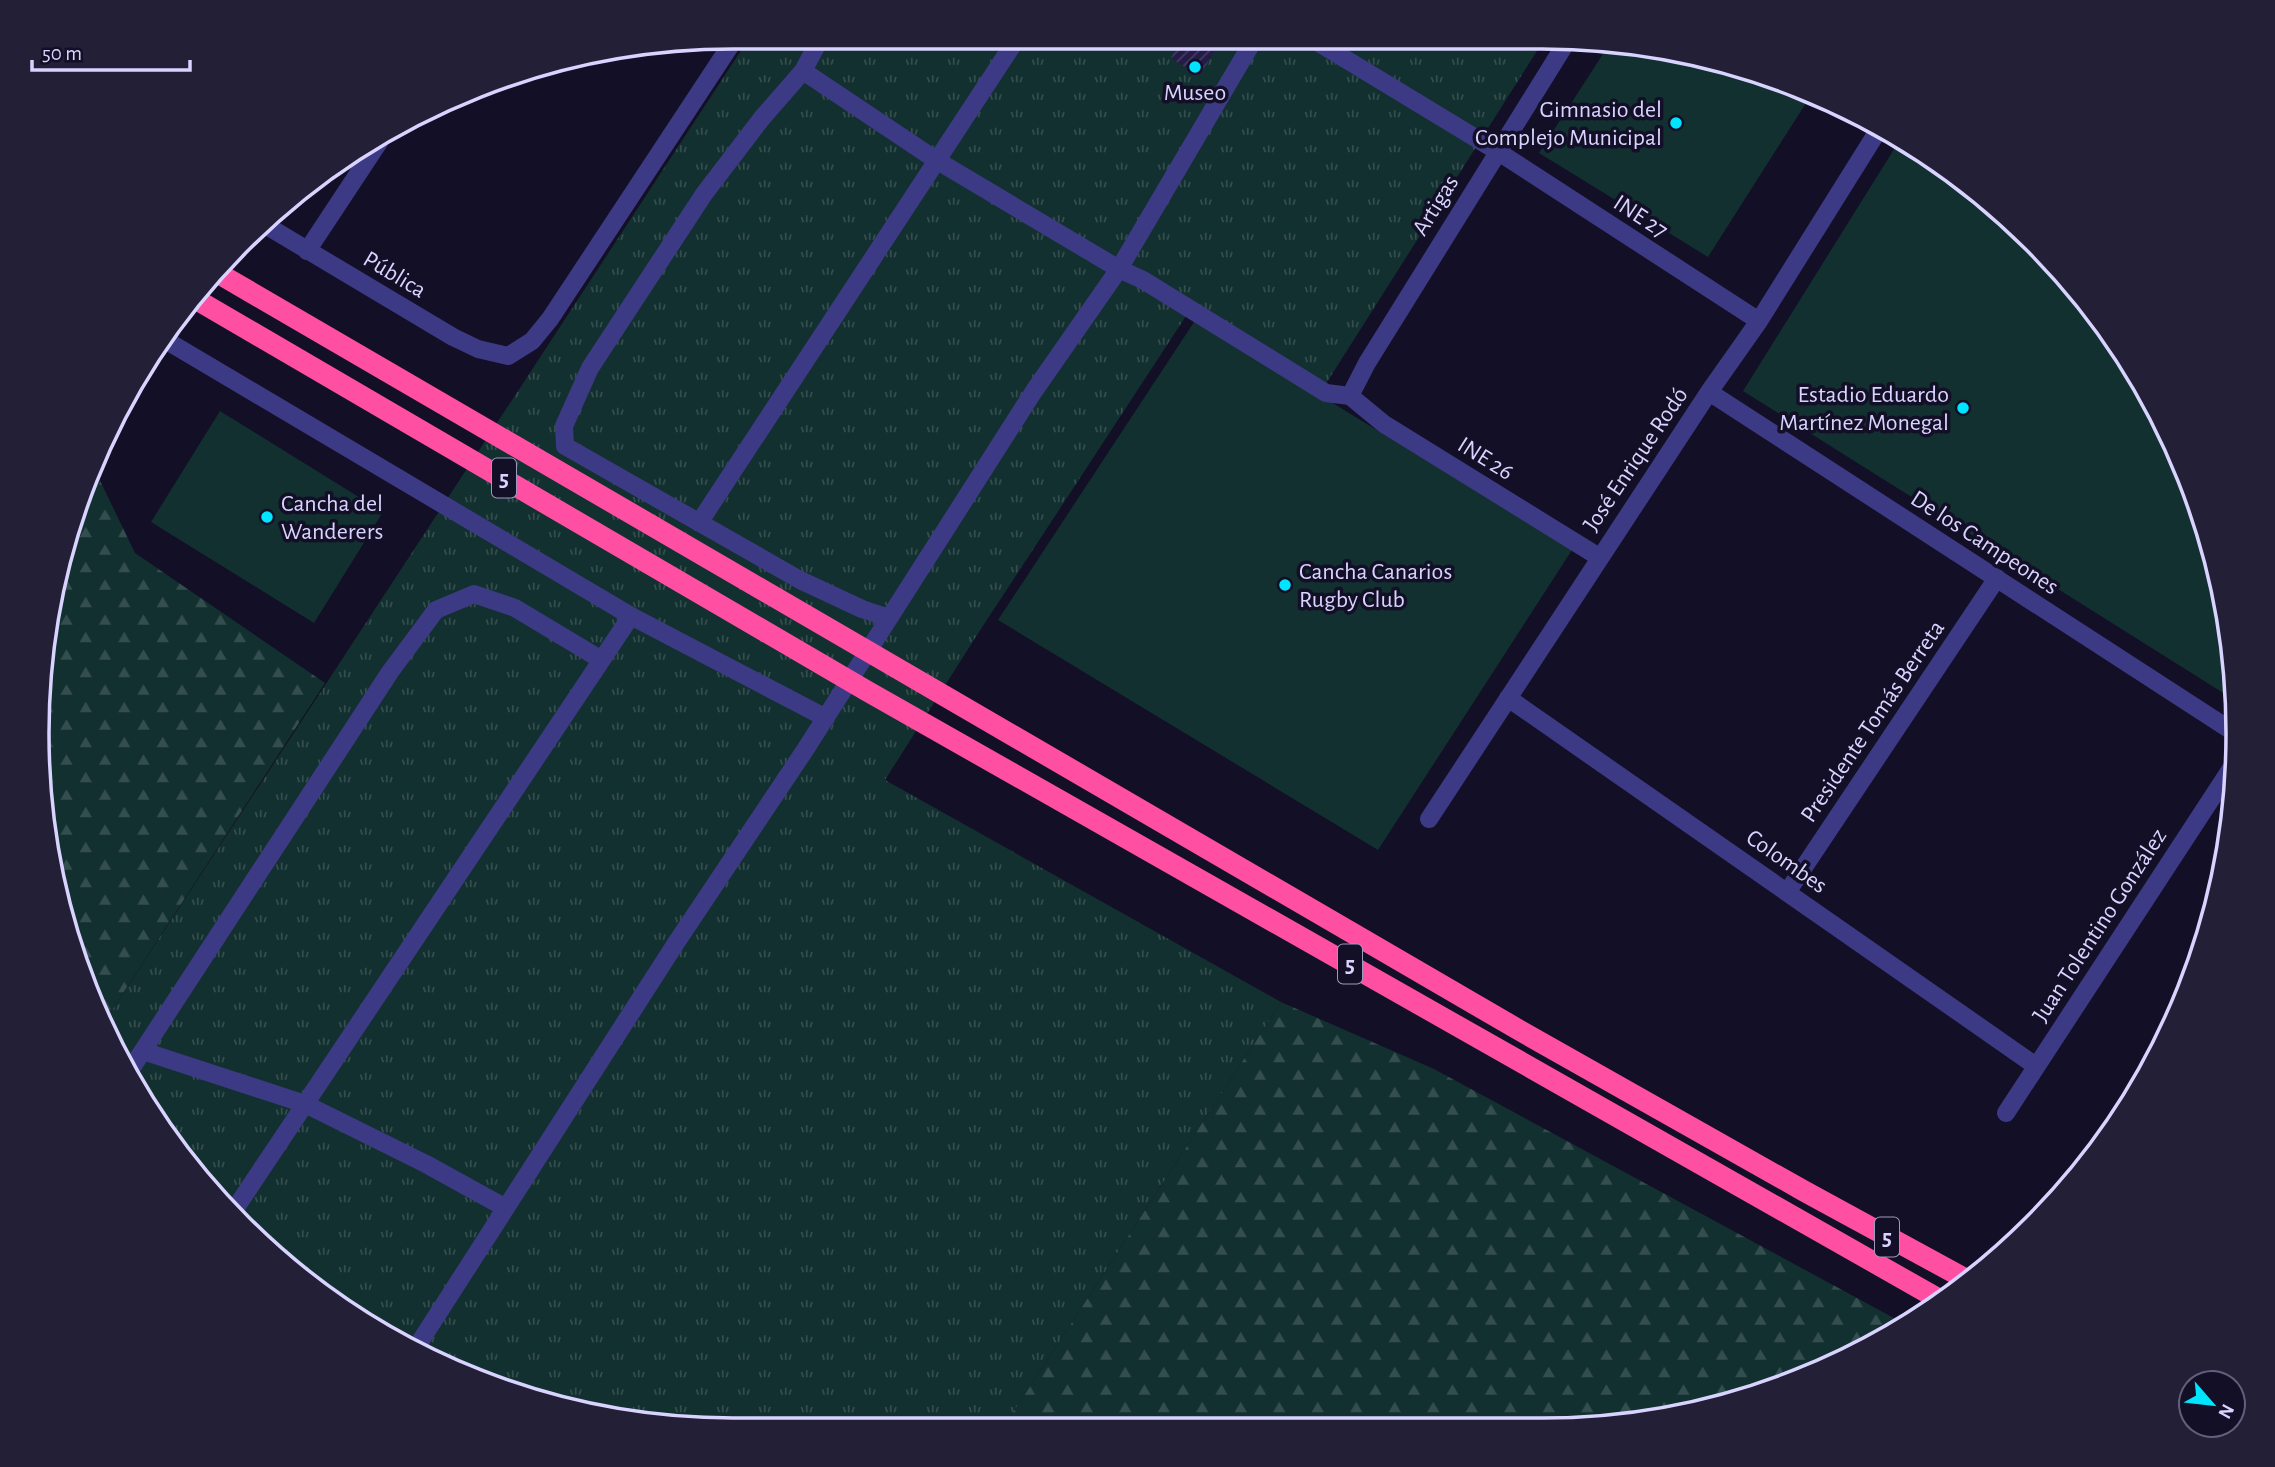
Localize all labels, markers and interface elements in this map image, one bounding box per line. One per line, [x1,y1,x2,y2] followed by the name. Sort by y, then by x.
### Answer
[32,28,189,72] scale bar
[42,43,82,64] text: 50 m
[1187,59,1203,75] marker: Museo
[1164,81,1226,105] place label: Museo
[1475,98,1662,150] place label: Gimnasio del Complejo Municipal
[1668,115,1684,131] marker: Gimnasio del Complejo Municipal
[1408,171,1464,240] street label: Artigas
[1609,191,1672,243] street label: INE 27
[359,247,430,303] street label: Pública
[1579,383,1693,536] street label: José Enrique Rodó
[1779,383,1949,435] place label: Estadio Eduardo Martínez Monegal
[1955,400,1971,416] marker: Estadio Eduardo Martínez Monegal
[1453,433,1518,485] street label: INE 26
[492,458,516,498] road number: 5
[1906,486,2063,599] street label: De los Campeones
[281,492,383,544] place label: Cancha del Wanderers
[259,509,275,525] marker: Cancha del Wanderers
[1299,560,1452,612] place label: Cancha Canarios Rugby Club
[1277,577,1293,593] marker: Cancha Canarios Rugby Club
[1796,616,1949,827] street label: Presidente Tomás Berreta
[2028,824,2171,1027] street label: Juan Tolentino González
[1742,825,1831,898] street label: Colombes
[1338,945,1362,984] road number: 5
[1875,1218,1899,1256] road number: 5
[2177,1369,2247,1439] north arrow
[2214,1401,2237,1422] text: N

